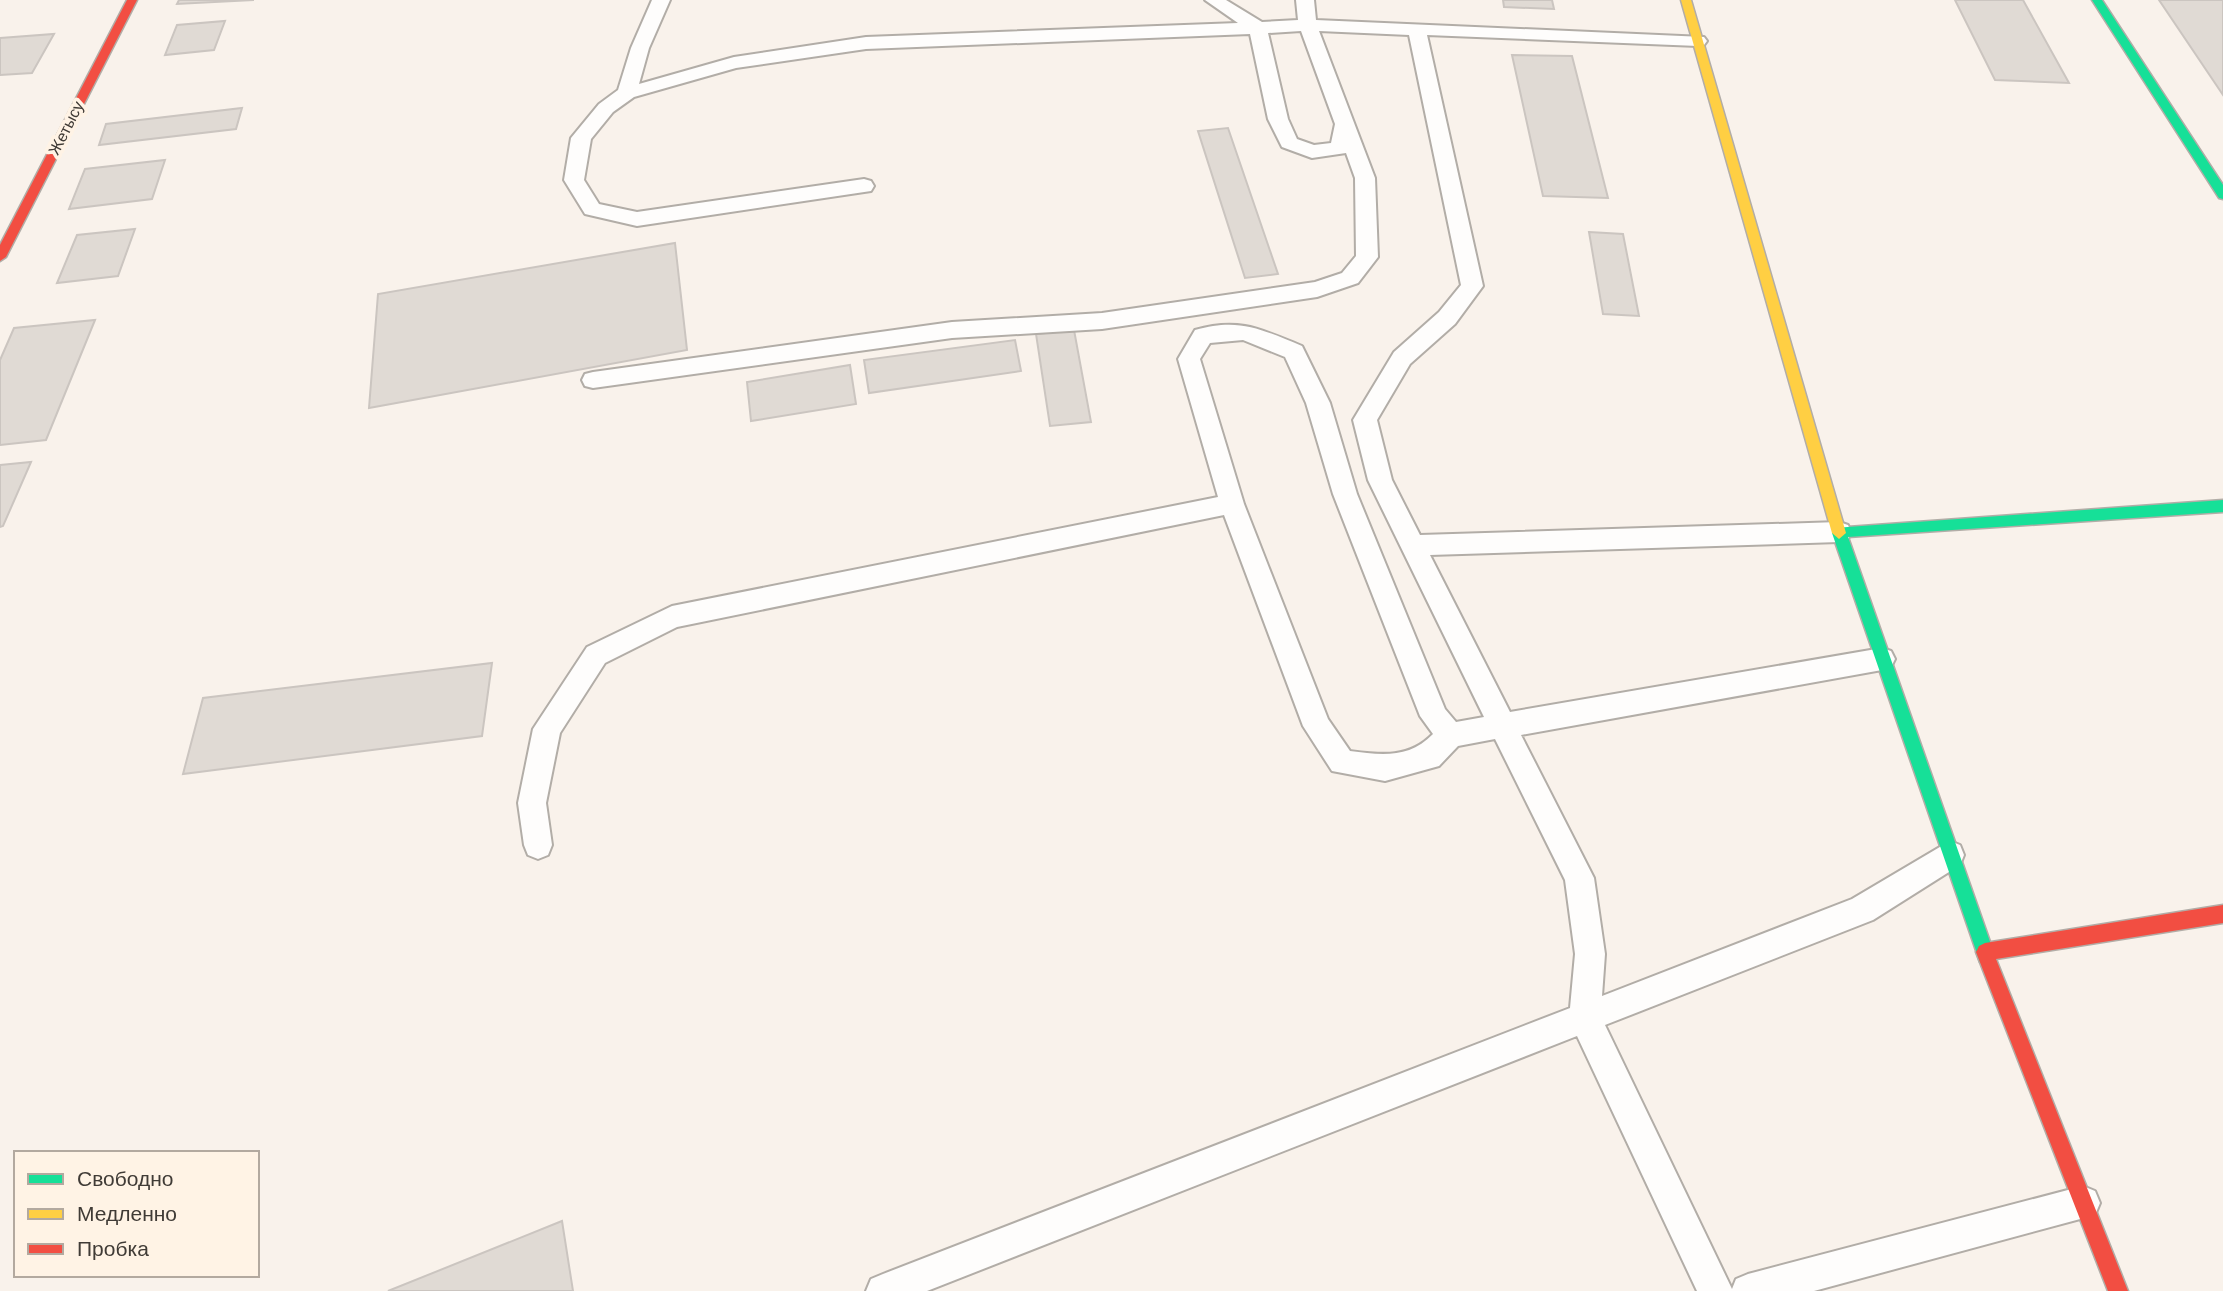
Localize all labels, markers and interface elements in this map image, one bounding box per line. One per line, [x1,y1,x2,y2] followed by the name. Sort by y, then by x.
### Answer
[45,98,87,158] street label: Жетысу
[14,1151,259,1277] legend
[77,1167,174,1190] text: Свободно
[77,1202,177,1225] text: Медленно
[77,1237,149,1260] text: Пробка

